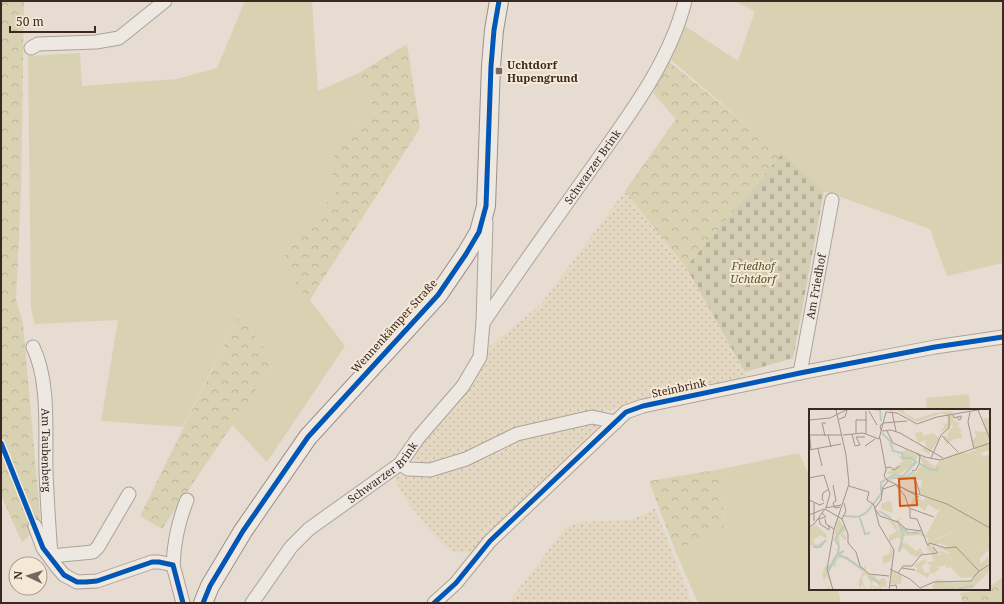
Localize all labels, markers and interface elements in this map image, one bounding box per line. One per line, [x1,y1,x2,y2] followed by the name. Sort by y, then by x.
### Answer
[10,8,95,34] scale bar
[16,13,44,30] text: 50 m
[507,57,578,85] place label: Uchtdorf Hupengrund
[494,66,504,76] marker: Uchtdorf Hupengrund
[561,126,624,207] street label: Schwarzer Brink
[802,251,829,320] street label: Am Friedhof
[730,258,778,286] park label: Friedhof Uchtdorf
[347,275,440,376] street label: Wennenkämper Straße
[650,374,708,401] street label: Steinbrink
[39,408,55,493] street label: Am Taubenberg
[809,409,990,590] inset map
[344,438,421,506] street label: Schwarzer Brink
[8,556,48,596] north arrow
[10,570,25,580] text: N

